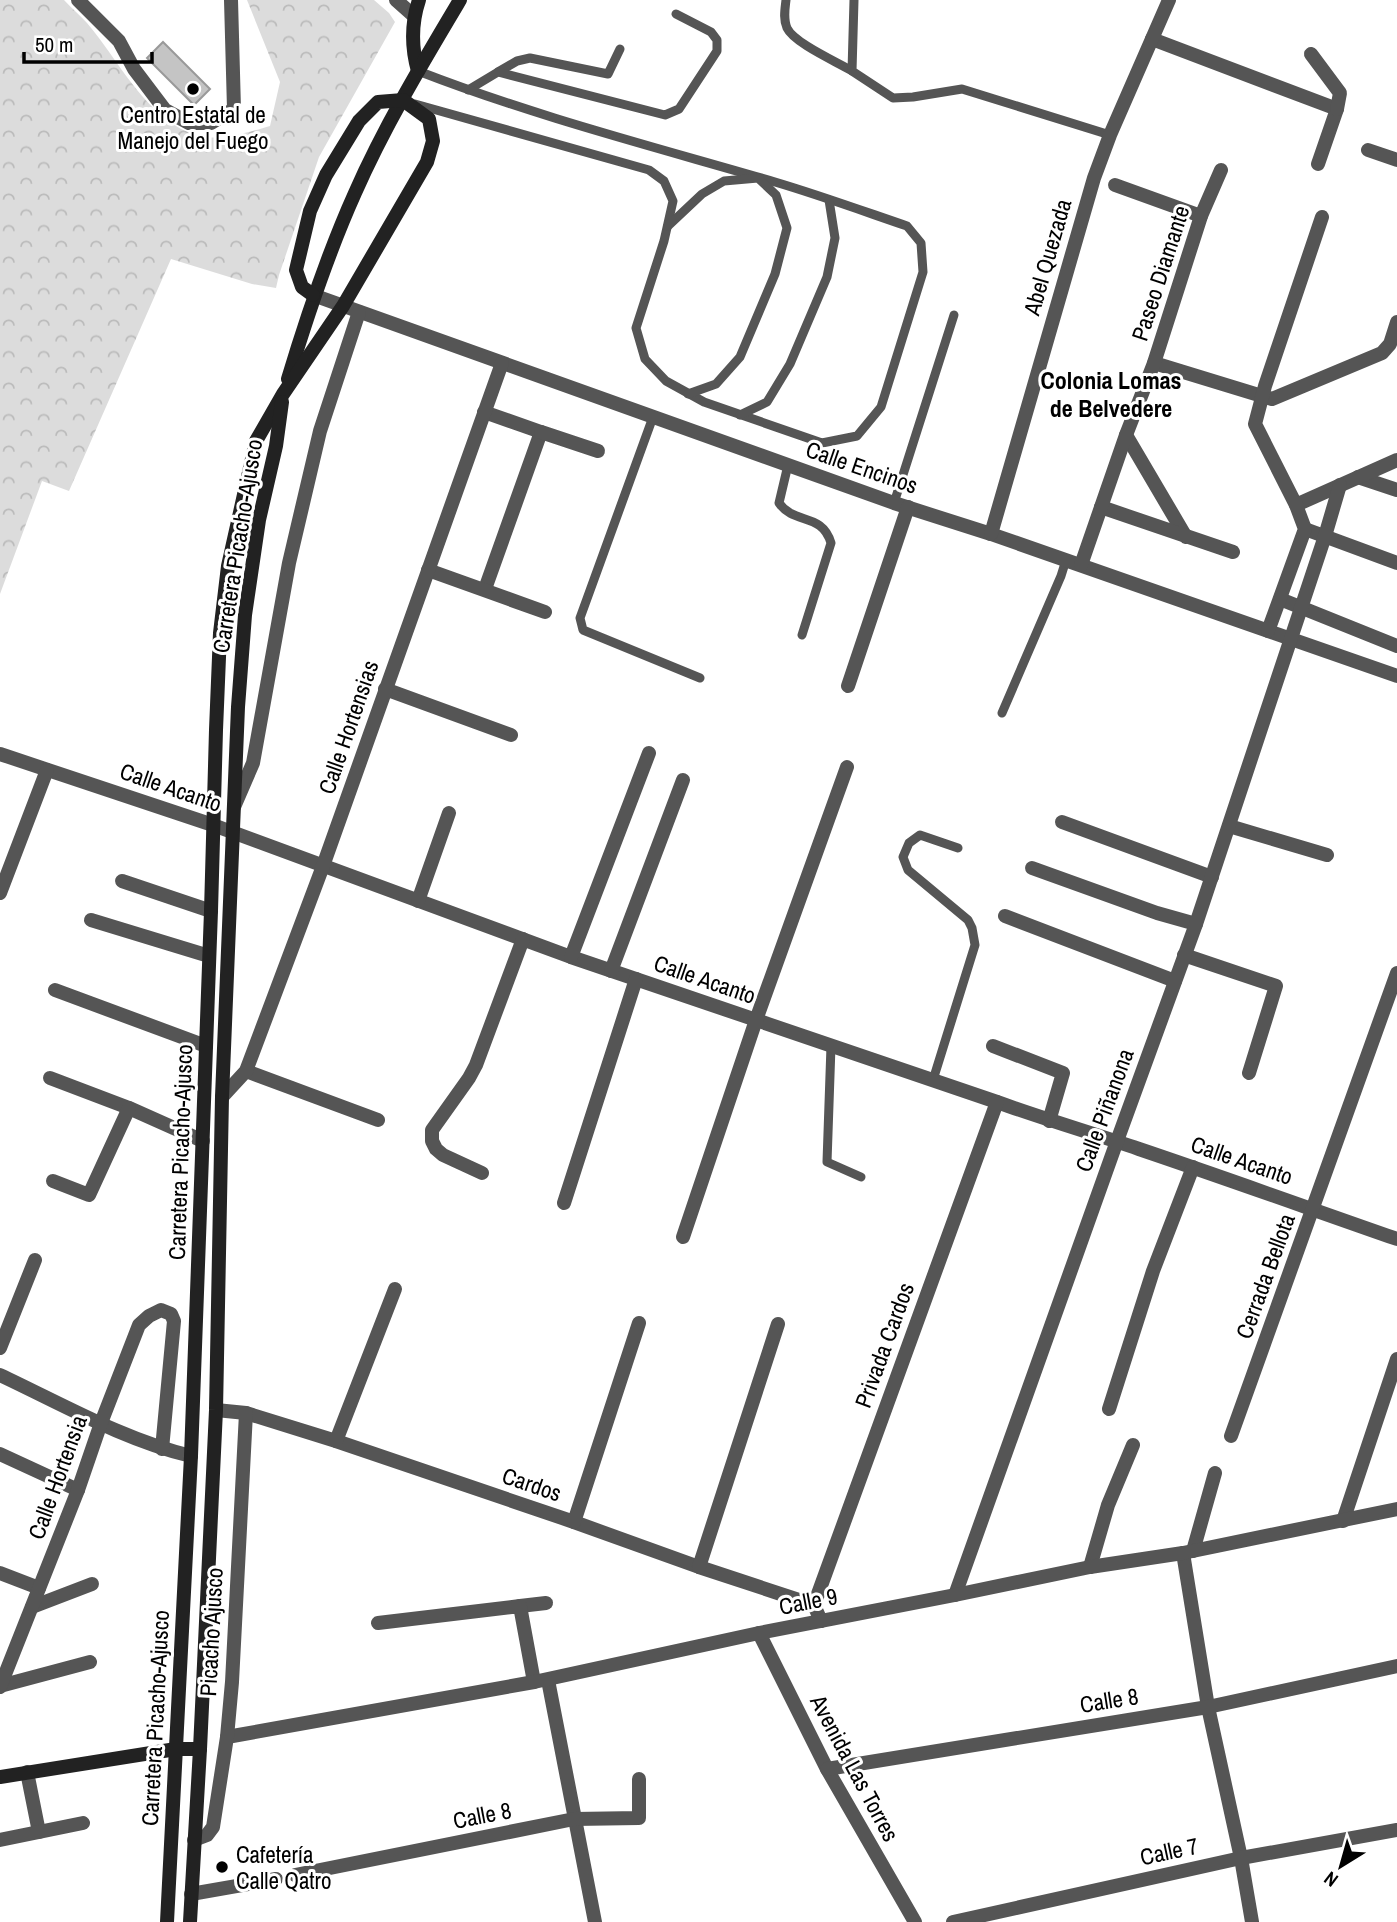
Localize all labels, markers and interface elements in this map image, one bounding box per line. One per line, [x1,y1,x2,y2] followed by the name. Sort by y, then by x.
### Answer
[24,21,152,65] scale bar
[35,30,73,59] text: 50 m
[185,81,201,97] marker: Centro Estatal de Manejo del Fuego
[118,99,268,156] place label: Centro Estatal de Manejo del Fuego
[1015,195,1079,320] street label: Abel Quezada
[1124,201,1196,345] street label: Paseo Diamante
[1040,364,1182,424] district label: Colonia Lomas de Belvedere
[802,433,922,501] street label: Calle Encinos
[205,437,269,655] street label: Carretera Picacho-Ajusco
[311,656,385,798] street label: Calle Hortensias
[116,755,226,819] street label: Calle Acanto
[650,947,760,1011] street label: Calle Acanto
[161,1044,199,1260] street label: Carretera Picacho-Ajusco
[1067,1044,1141,1176] street label: Calle Piñanona
[1187,1128,1297,1192] street label: Calle Acanto
[1228,1209,1302,1343] street label: Cerrada Bellota
[847,1278,921,1412] street label: Privada Cardos
[20,1410,94,1543] street label: Calle Hortensia
[498,1459,566,1509] street label: Cardos
[192,1567,230,1697] street label: Picacho Ajusco
[776,1580,840,1622] street label: Calle 9
[134,1609,176,1827] street label: Carretera Picacho-Ajusco
[1078,1680,1140,1720] street label: Calle 8
[803,1688,907,1847] street label: Avenida Las Torres
[450,1794,514,1836] street label: Calle 8
[1137,1830,1201,1872] street label: Calle 7
[1306,1831,1376,1901] north arrow
[236,1839,331,1896] place label: Cafetería Calle Qatro
[214,1859,230,1875] marker: Cafetería Calle Qatro
[1318,1866,1343,1893] text: N

